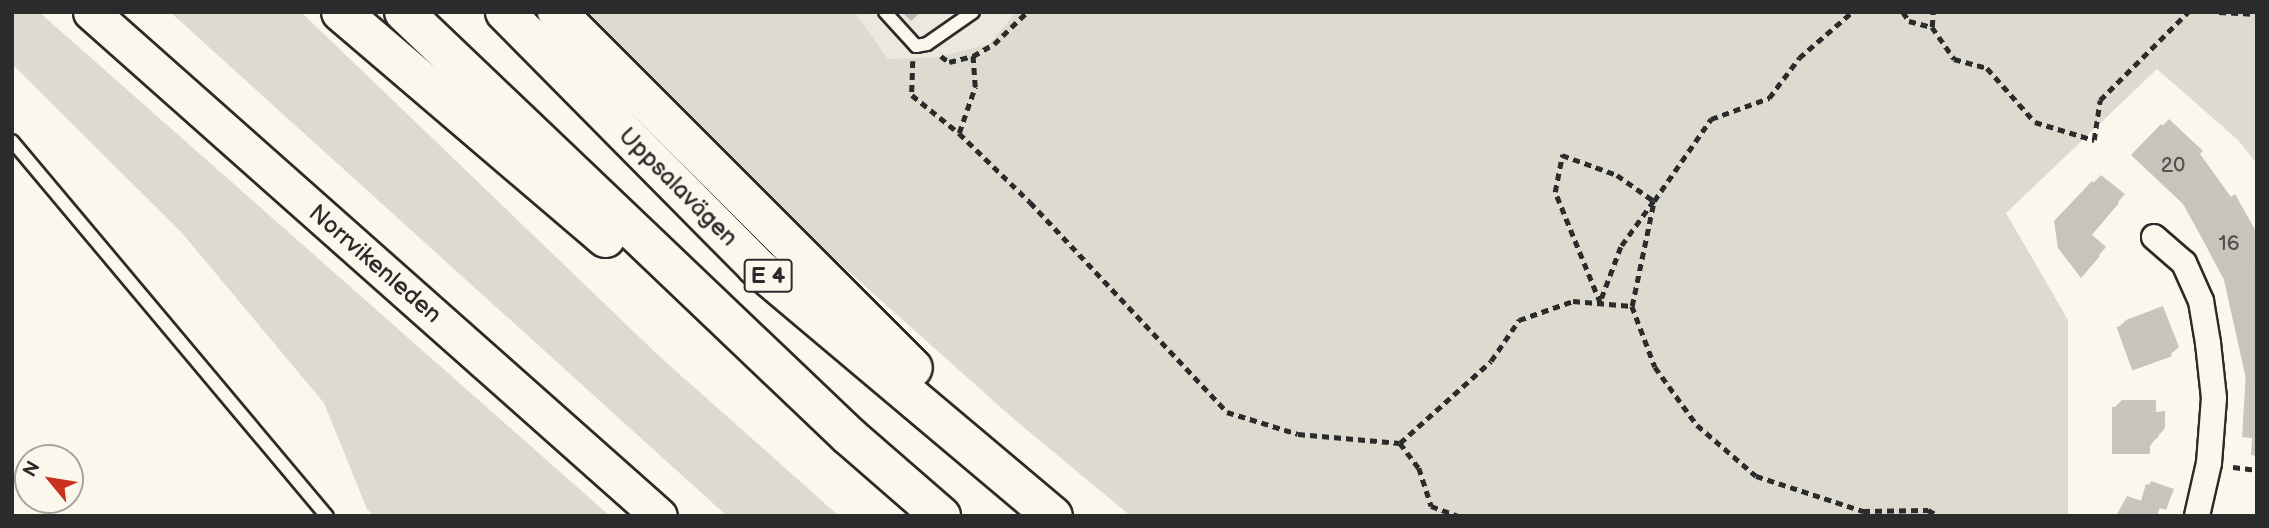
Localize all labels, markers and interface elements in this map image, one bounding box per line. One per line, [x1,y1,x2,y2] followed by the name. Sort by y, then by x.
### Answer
[613,122,743,252] street label: Uppsalavägen
[2161,153,2185,179] house number: 20
[303,199,447,329] street label: Norrvikenleden
[2219,231,2239,257] house number: 16
[744,256,792,296] road number: E 4
[14,444,84,514] north arrow
[19,457,46,481] text: N

